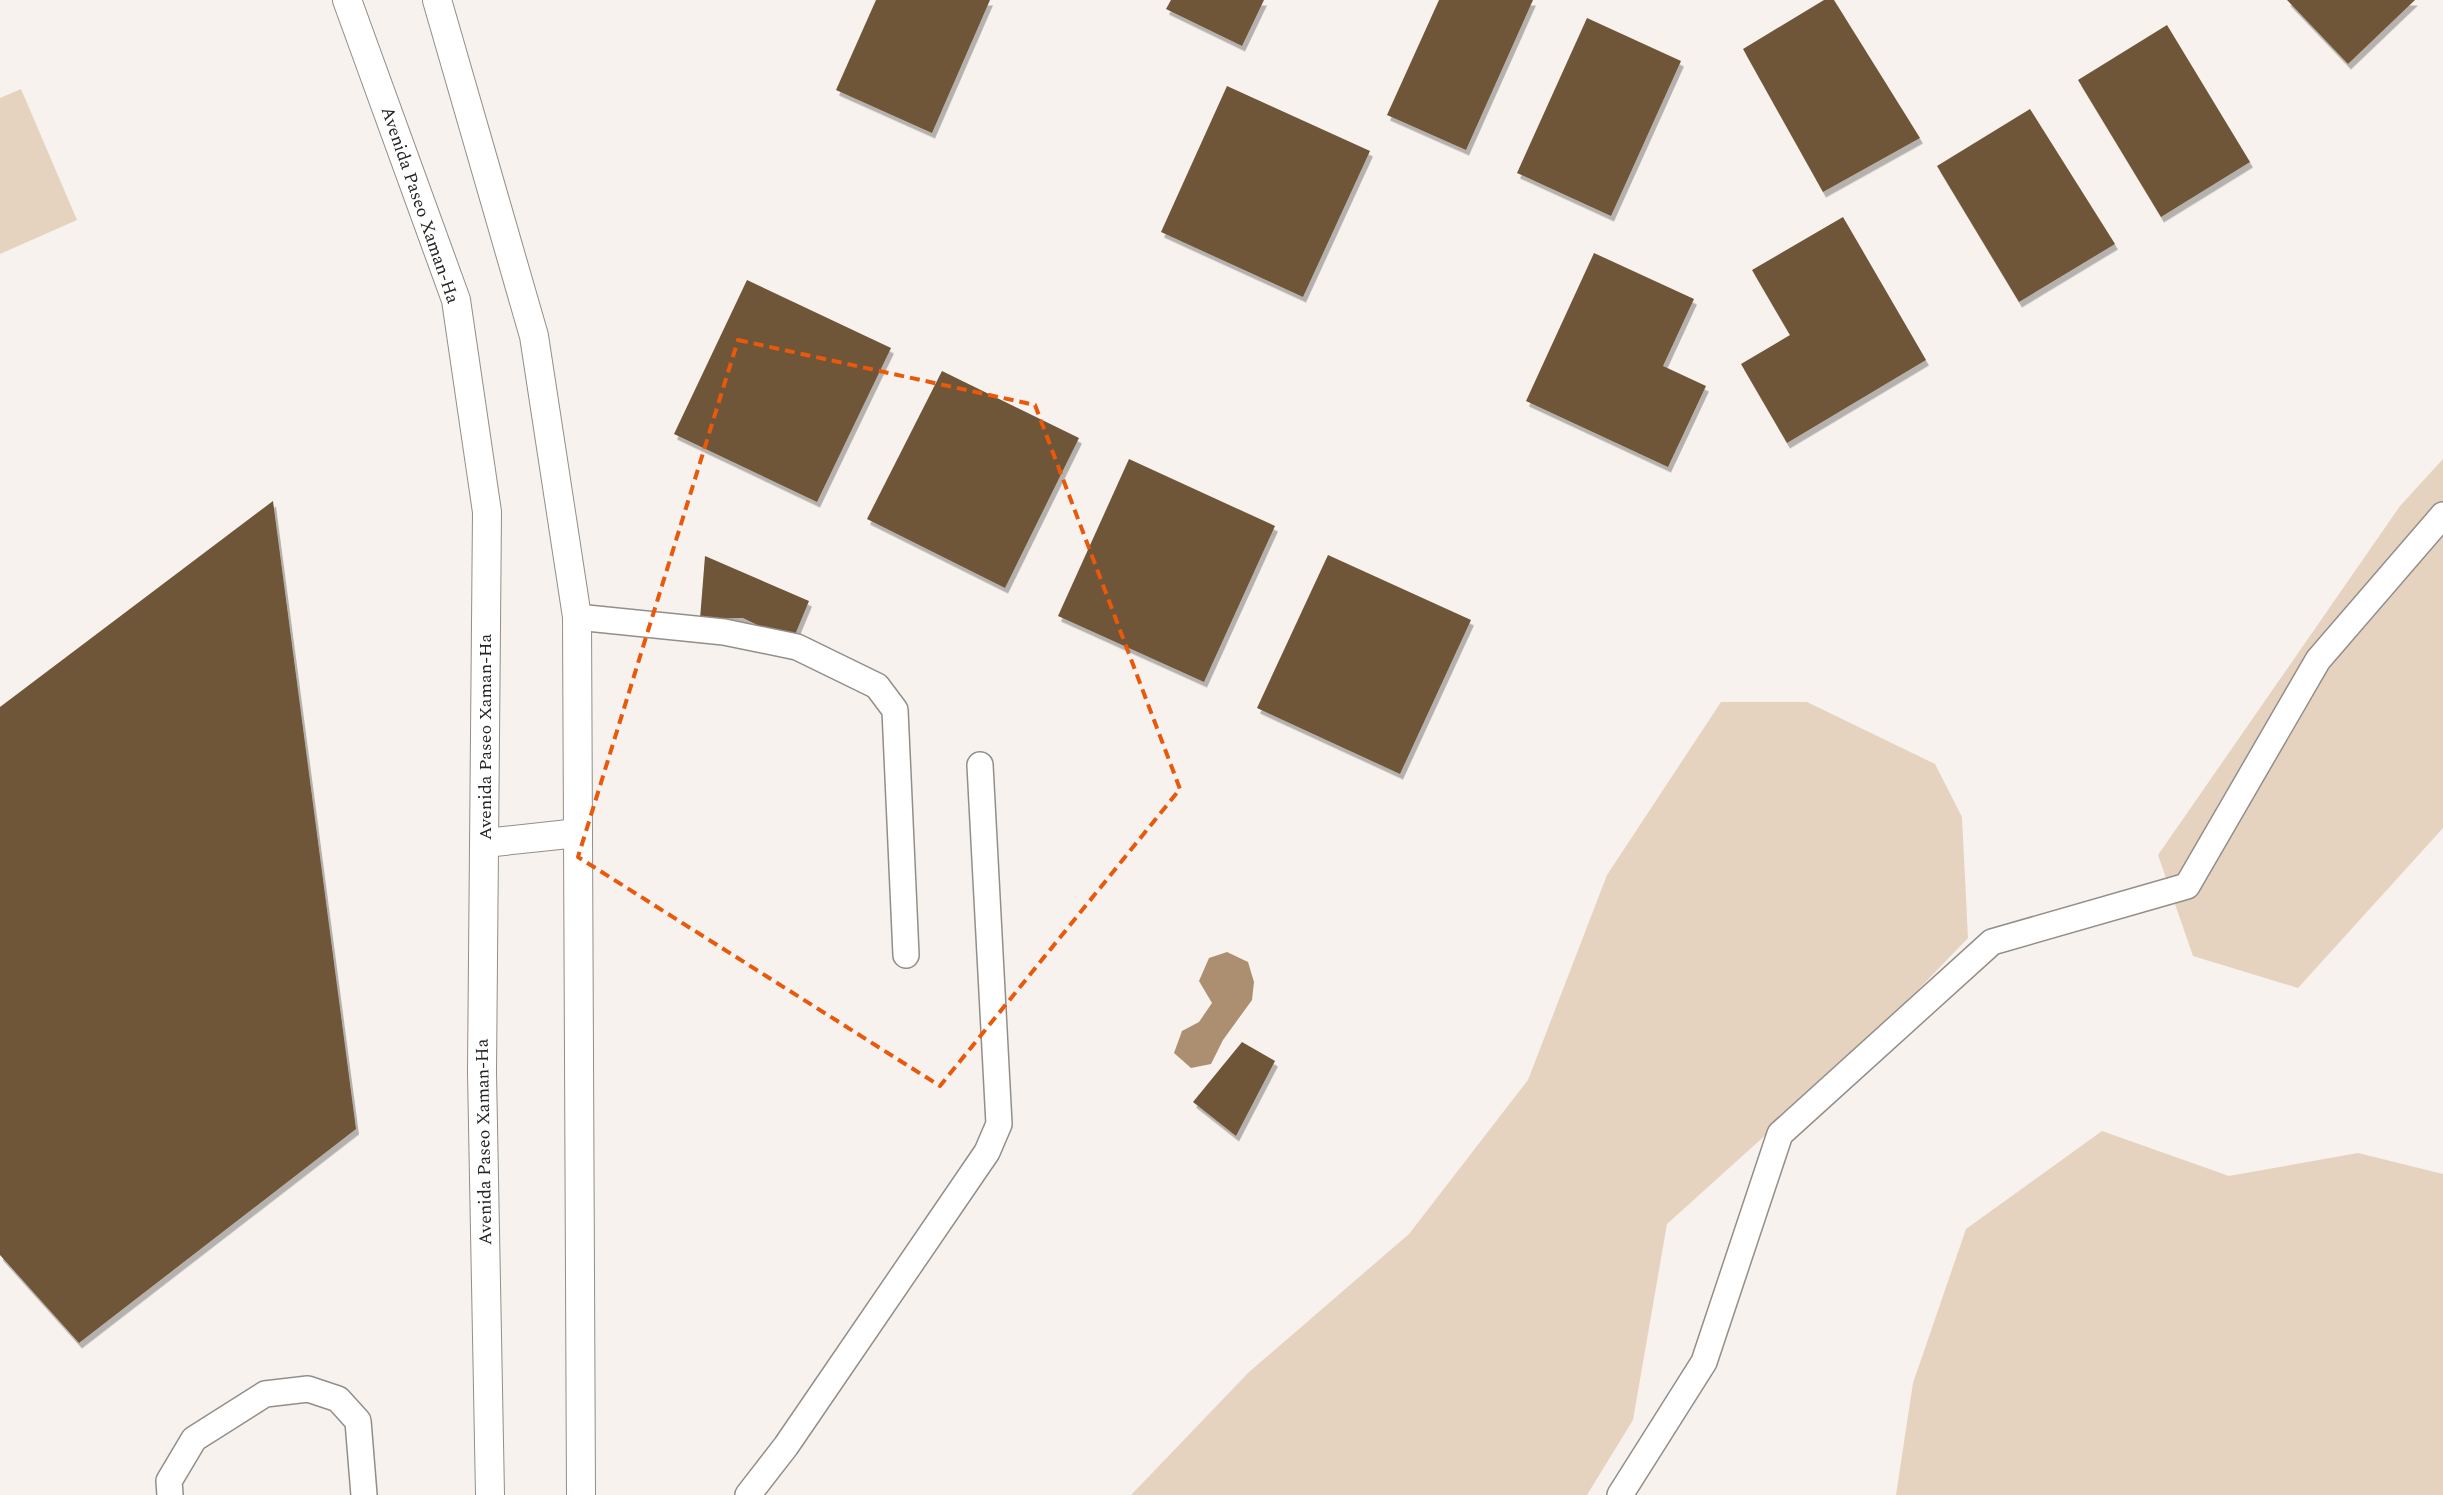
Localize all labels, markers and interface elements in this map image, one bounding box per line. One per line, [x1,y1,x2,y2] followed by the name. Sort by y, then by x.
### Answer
[374,103,466,307] street label: Avenida Paseo Xaman-Ha
[472,633,499,840] street label: Avenida Paseo Xaman-Ha
[469,1038,499,1246] street label: Avenida Paseo Xaman-Ha

